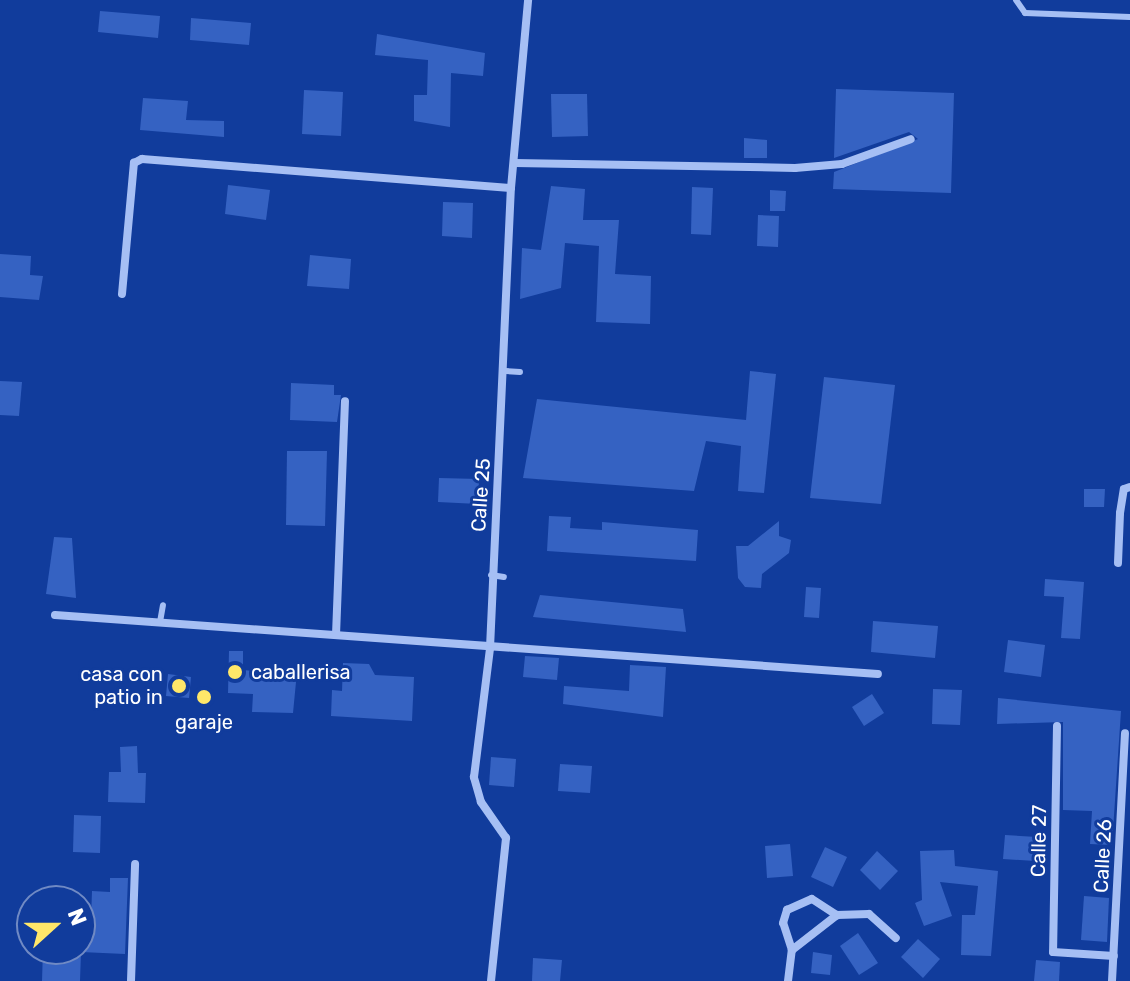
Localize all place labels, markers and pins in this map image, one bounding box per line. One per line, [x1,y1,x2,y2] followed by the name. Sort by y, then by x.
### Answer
[251,660,351,684] place label: caballerisa
[80,662,163,709] place label: casa con patio in
[226,663,244,681] marker: caballerisa
[170,677,188,695] marker: casa con patio in
[195,688,213,706] marker: garaje
[175,710,233,734] place label: garaje

